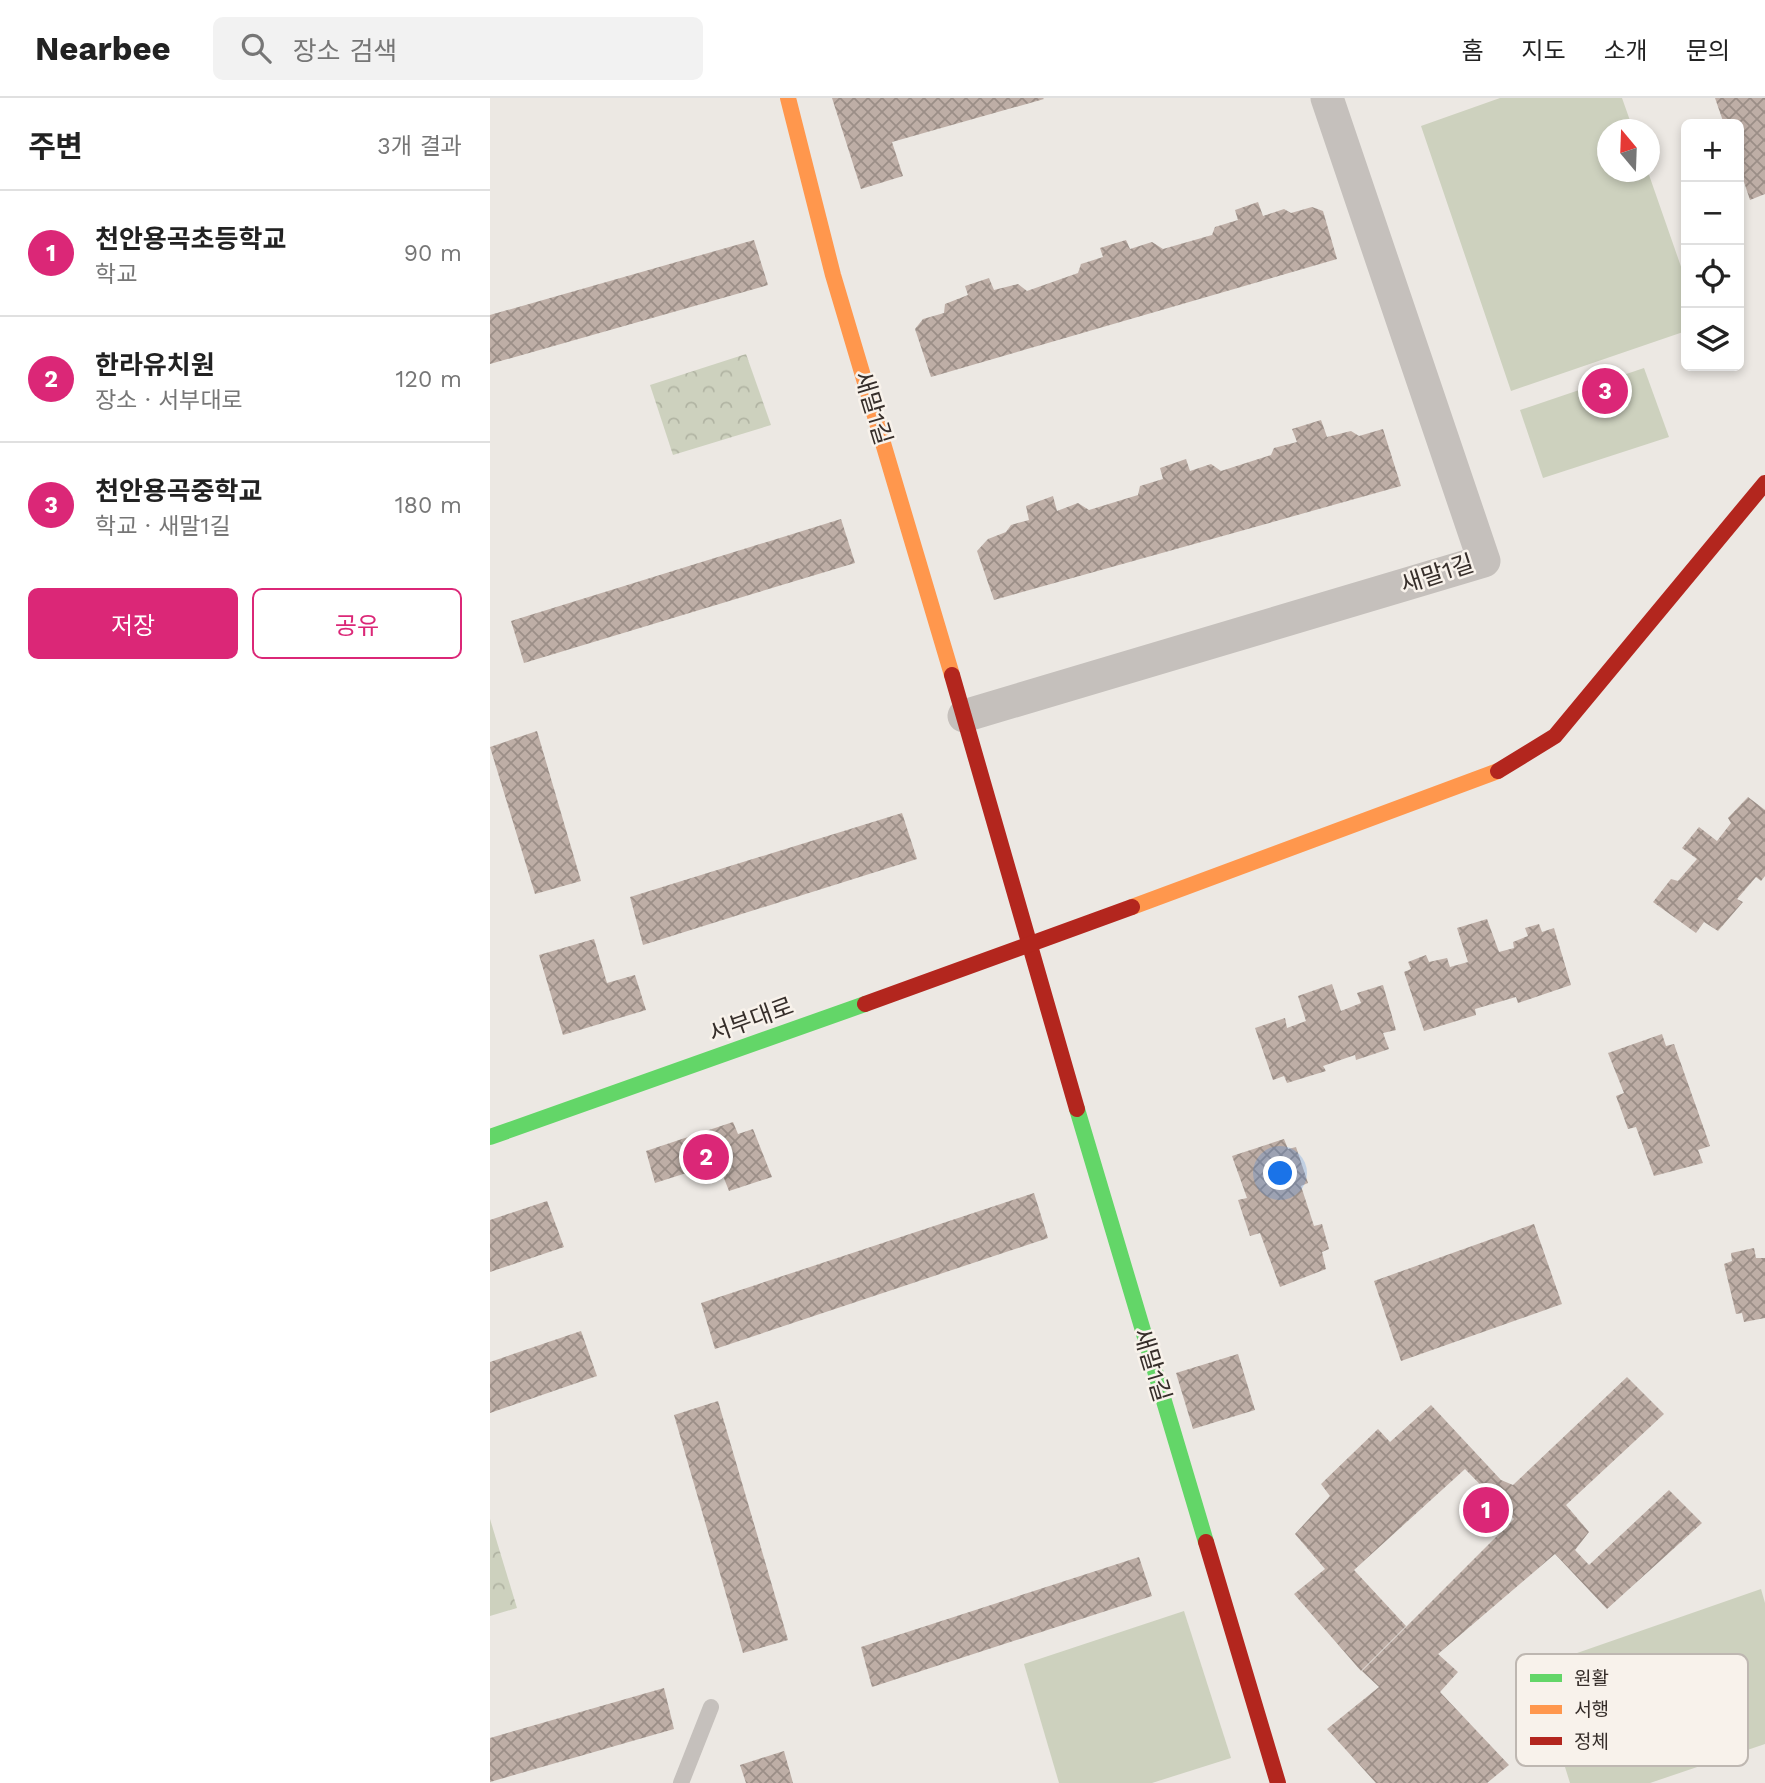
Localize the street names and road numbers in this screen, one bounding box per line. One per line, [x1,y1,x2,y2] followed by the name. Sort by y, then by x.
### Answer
[849,368,897,448] street label: 새말1길
[1397,549,1477,599] street label: 새말1길
[705,992,797,1048] street label: 서부대로
[1128,1325,1176,1405] street label: 새말1길

